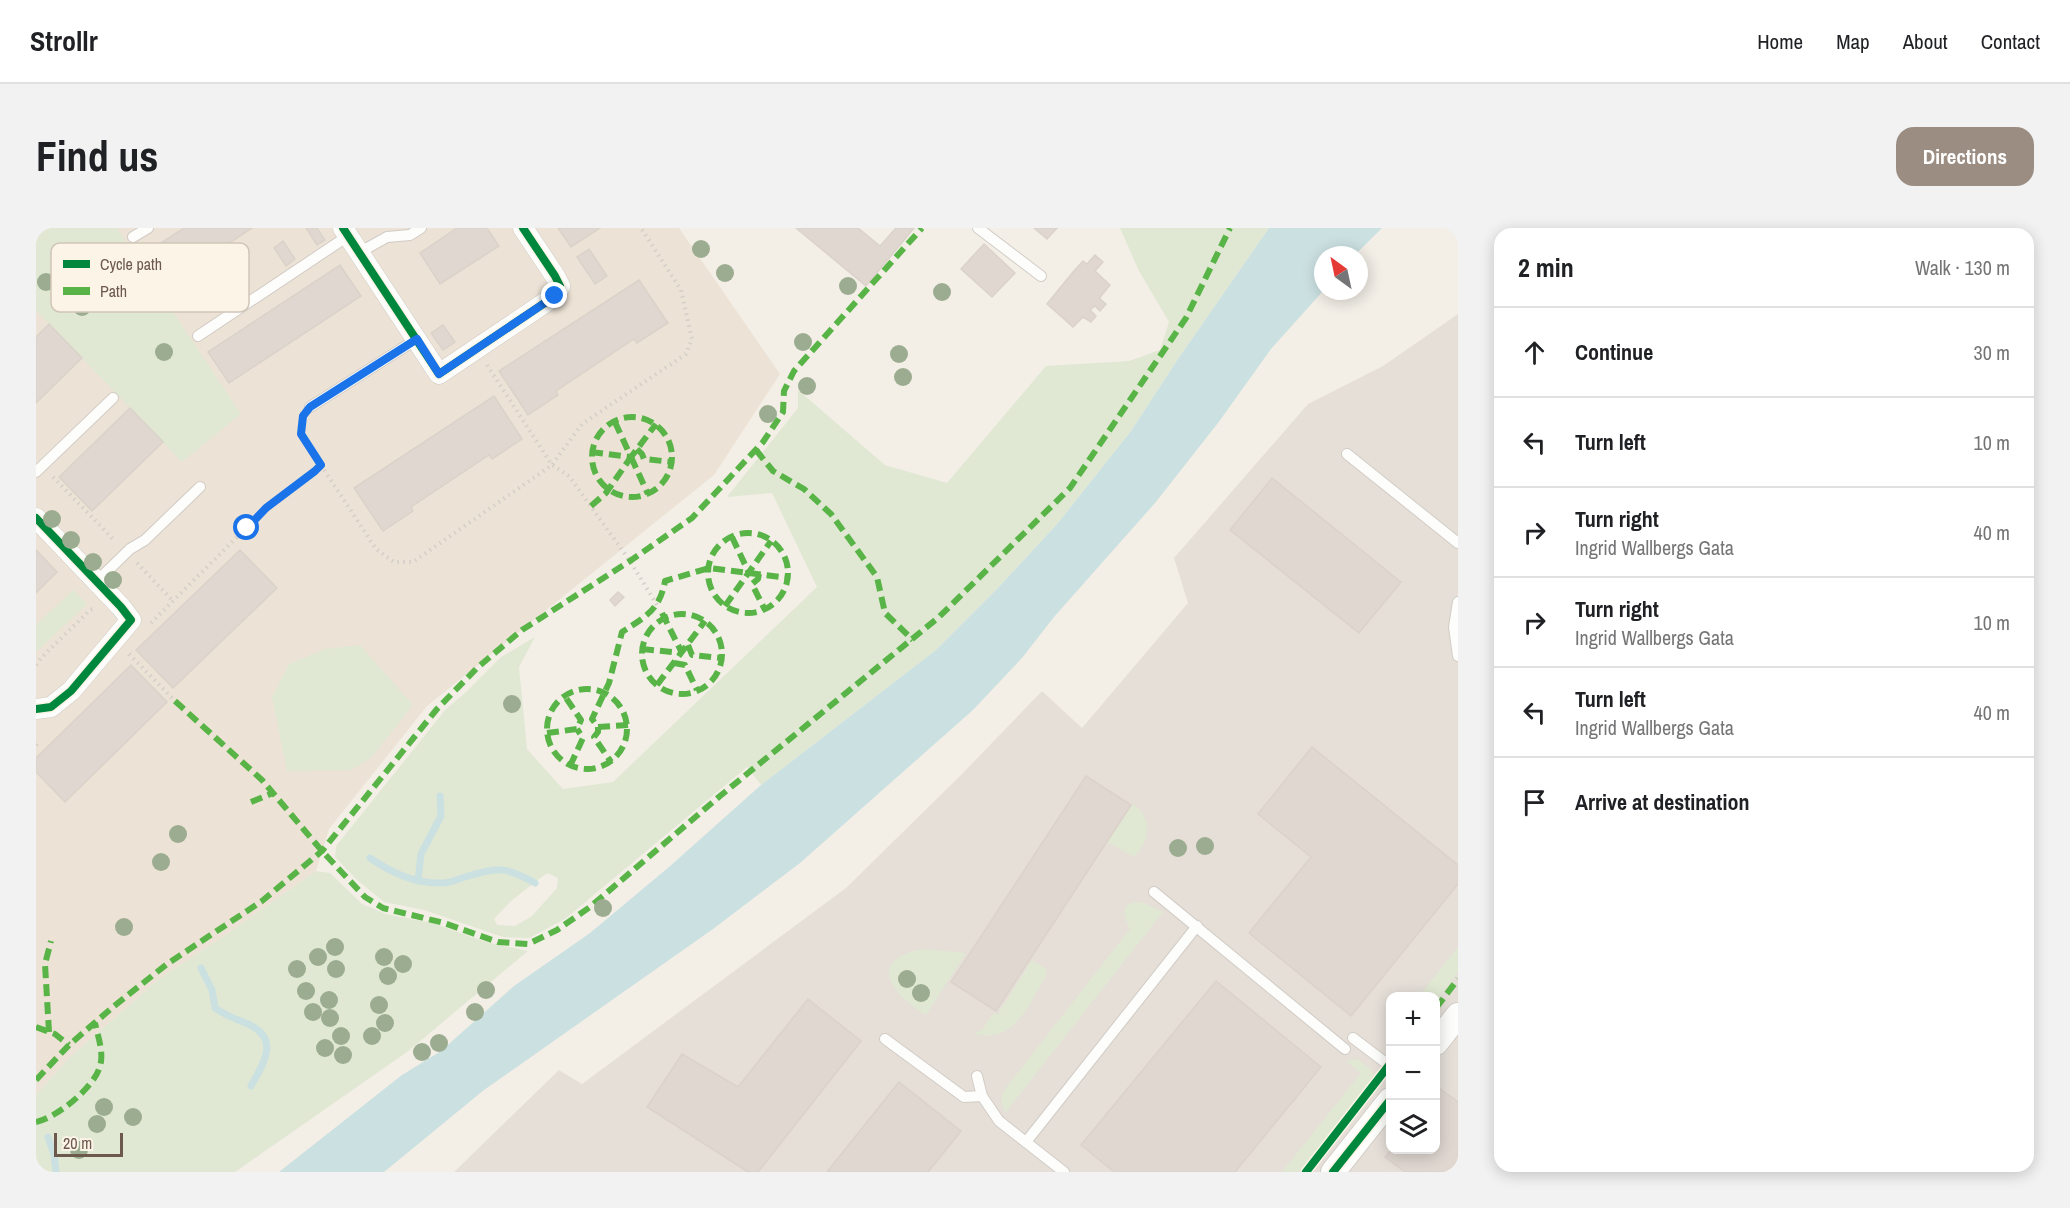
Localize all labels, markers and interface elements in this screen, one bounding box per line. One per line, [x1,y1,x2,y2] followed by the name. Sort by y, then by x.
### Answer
[30,22,98,60] text: Strollr
[1757,27,1803,56] text: Home
[1836,27,1870,56] text: Map
[1903,27,1948,56] text: About
[1981,27,2040,56] text: Contact
[1896,127,2034,186] button: Directions
[36,128,158,184] text: Find us
[51,243,249,312] legend
[1314,246,1368,300] north arrow
[1518,250,1574,285] text: 2 min
[100,253,162,275] text: Cycle path
[1915,254,2010,281] text: Walk · 130 m
[100,280,127,302] text: Path
[541,282,567,308] route end
[1518,336,1551,369] icon: ahead
[1575,337,1653,367] text: Continue
[1974,339,2010,366] text: 30 m
[1518,426,1551,459] icon: left
[1575,427,1646,457] text: Turn left
[1974,429,2010,456] text: 10 m
[1575,504,1659,534] text: Turn right
[233,514,259,540] route start
[1518,516,1551,549] icon: right
[1974,519,2010,546] text: 40 m
[1575,534,1734,561] text: Ingrid Wallbergs Gata
[1575,594,1659,624] text: Turn right
[1518,606,1551,639] icon: right
[1974,609,2010,636] text: 10 m
[1575,624,1734,651] text: Ingrid Wallbergs Gata
[1575,684,1646,714] text: Turn left
[1518,696,1551,729] icon: left
[1974,699,2010,726] text: 40 m
[1575,714,1734,741] text: Ingrid Wallbergs Gata
[1518,786,1551,819] icon: arrive
[1575,787,1749,817] text: Arrive at destination
[1386,992,1440,1154] map controls
[1386,992,1440,1046] button: +
[1386,1046,1440,1100] button: −
[1386,1100,1440,1154] button: layers
[54,1130,123,1158] scale bar
[63,1132,92,1154] text: 20 m

